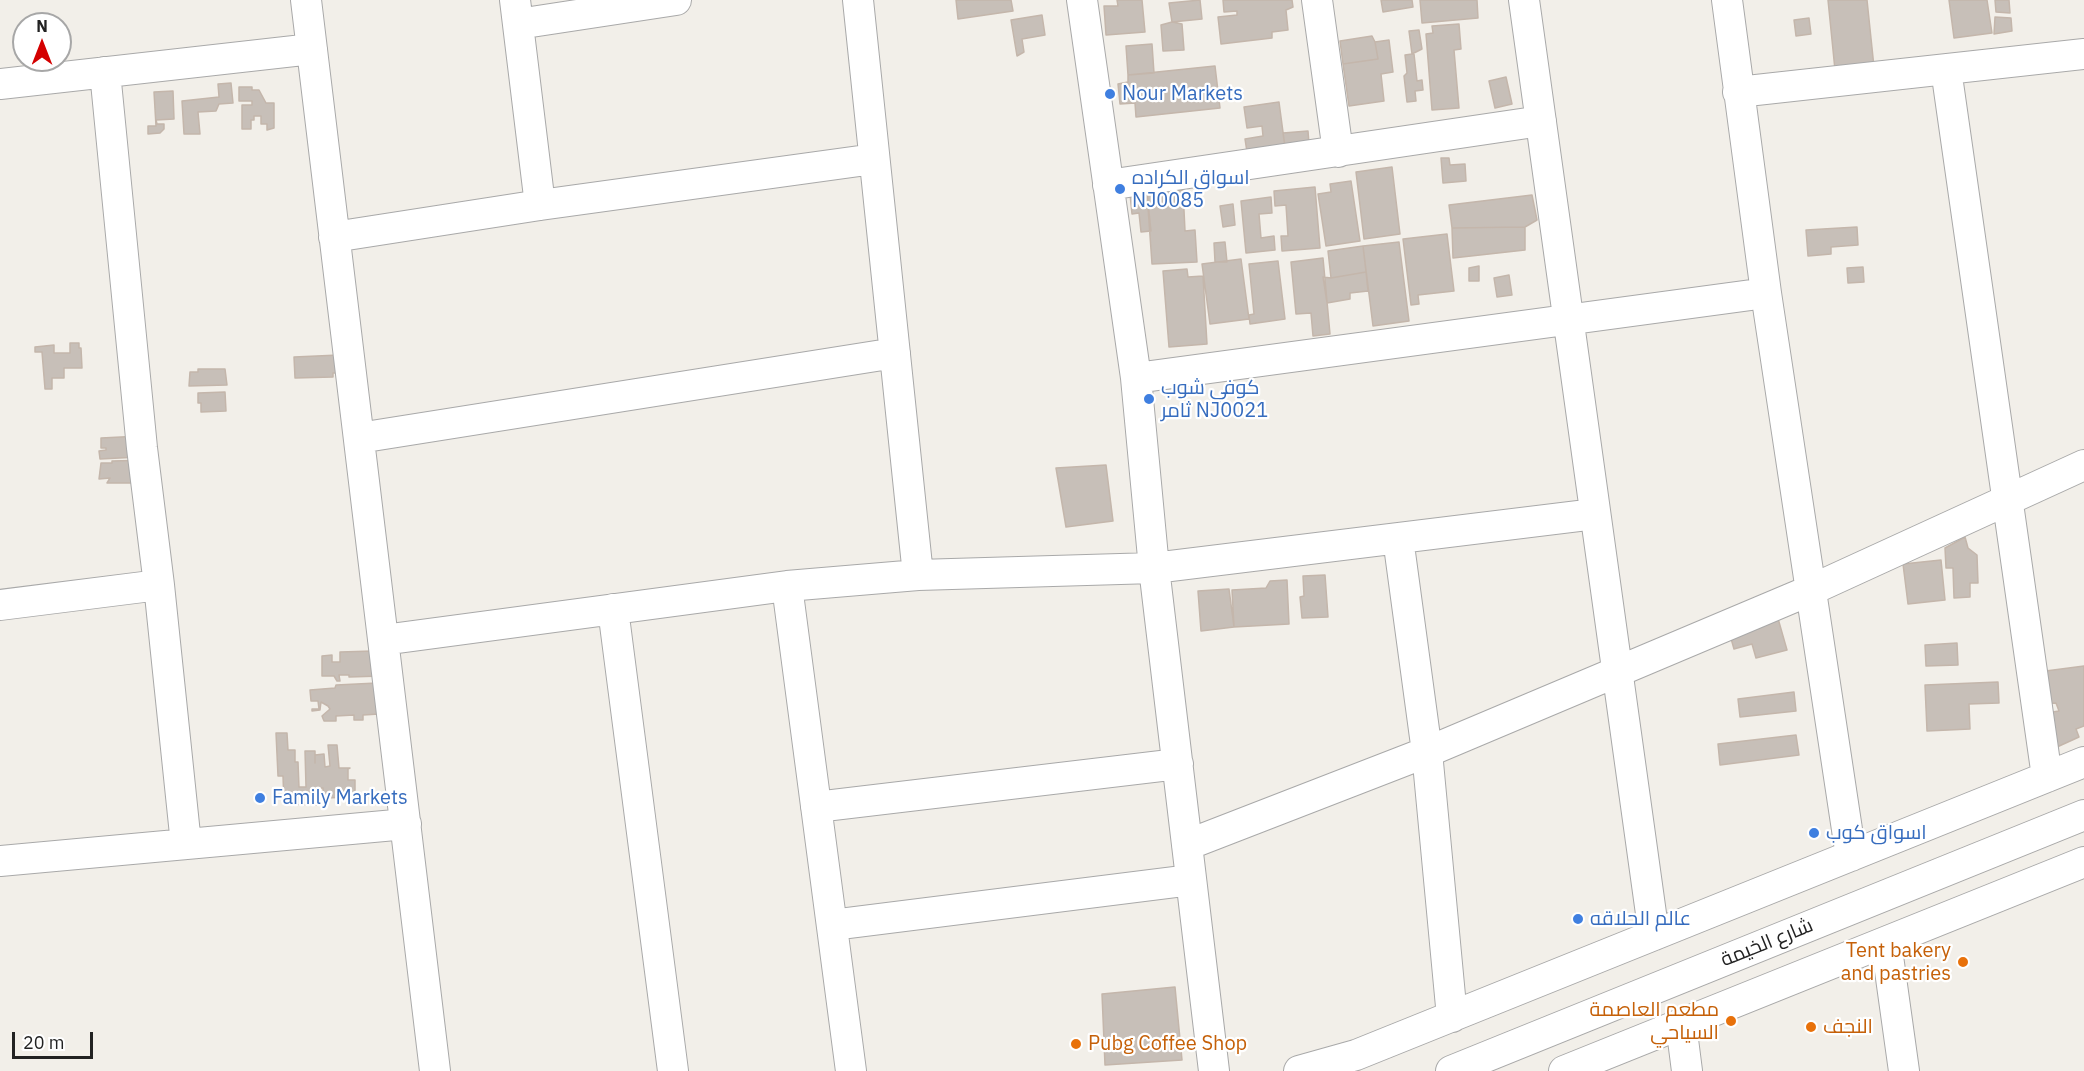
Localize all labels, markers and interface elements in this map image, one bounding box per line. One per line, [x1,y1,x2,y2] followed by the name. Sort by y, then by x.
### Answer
[12,12,72,72] north arrow
[36,16,48,36] text: N
[1122,82,1243,106] place label: Nour Markets
[1103,87,1117,101] marker: Nour Markets
[1132,166,1250,213] place label: اسواق الكراده NJ0085
[1113,182,1127,196] marker: اسواق الكراده NJ0085
[1161,376,1268,423] place label: كوفي شوب ثامر NJ0021
[1142,392,1156,406] marker: كوفي شوب ثامر NJ0021
[272,786,408,810] place label: Family Markets
[253,791,267,805] marker: Family Markets
[1826,821,1927,845] place label: اسواق كوب
[1807,826,1821,840] marker: اسواق كوب
[1590,907,1691,931] place label: عالم الحلاقه
[1571,912,1585,926] marker: عالم الحلاقه
[1717,914,1817,972] street label: شارع الخيمة
[1841,939,1951,986] place label: Tent bakery and pastries
[1956,955,1970,969] marker: Tent bakery and pastries
[1590,998,1719,1045] place label: مطعم العاصمة السياحي
[1724,1014,1738,1028] marker: مطعم العاصمة السياحي
[1823,1015,1873,1039] place label: النجف
[15,1020,96,1058] scale bar
[1804,1020,1818,1034] marker: النجف
[23,1031,65,1054] text: 20 m
[1088,1032,1247,1056] place label: Pubg Coffee Shop
[1069,1037,1083,1051] marker: Pubg Coffee Shop

